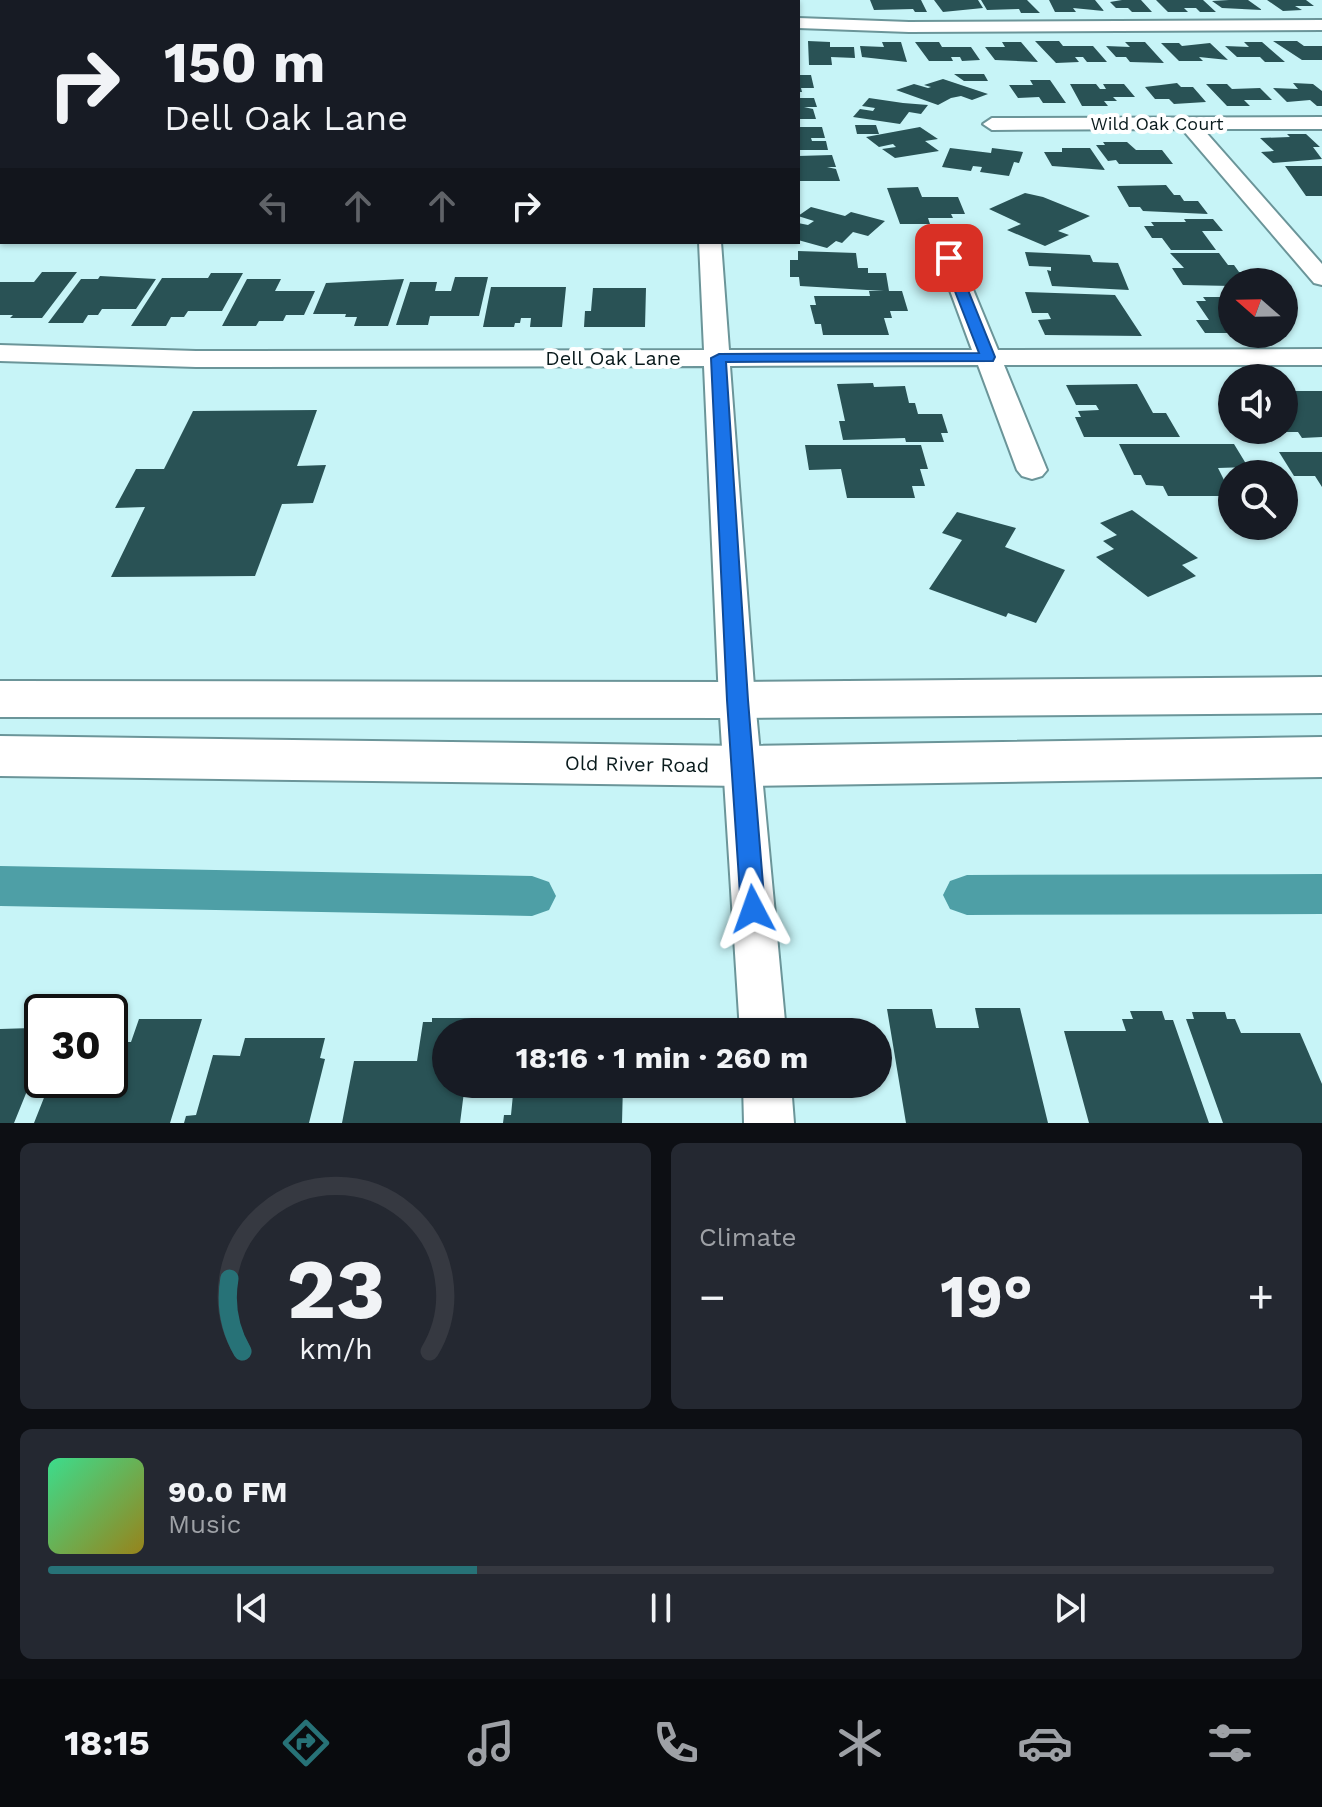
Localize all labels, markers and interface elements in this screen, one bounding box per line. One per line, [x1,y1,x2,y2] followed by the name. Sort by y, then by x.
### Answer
[164,30,326,96] text: 150 m
[32,32,136,136] icon: right
[164,97,408,139] text: Dell Oak Lane
[1090,113,1224,134] street label: Wild Oak Court
[252,184,296,228] icon: left
[336,184,380,228] icon: ahead
[420,184,464,228] icon: ahead
[504,184,548,228] icon: right
[915,224,983,292] pin
[927,236,971,280] icon: arrive
[1218,268,1298,348] north arrow
[1218,268,1298,540] map controls
[545,346,681,370] street label: Dell Oak Lane
[1218,364,1298,444] button: sound
[1218,460,1298,540] button: search
[565,751,709,777] street label: Old River Road
[711,867,795,951] position arrow
[24,994,128,1098] speed limit sign: 30
[516,1040,808,1075] text: 18:16 · 1 min · 260 m
[699,1222,797,1252] text: Climate
[286,1241,385,1338] text: 23
[940,1261,1033,1332] text: 19°
[699,1271,726,1323] text: −
[1247,1271,1274,1323] text: +
[299,1332,372,1366] text: km/h
[168,1474,287,1509] text: 90.0 FM
[168,1509,241,1539] text: Music
[230,1586,274,1630] icon: previous
[639,1586,683,1630] icon: pause
[1048,1586,1092,1630] icon: next
[278,1715,334,1771] icon: directions
[463,1715,519,1771] icon: music
[648,1715,704,1771] icon: phone
[832,1715,888,1771] icon: climate
[1017,1715,1073,1771] icon: car
[1202,1715,1258,1771] icon: filters
[64,1722,150,1764] text: 18:15

